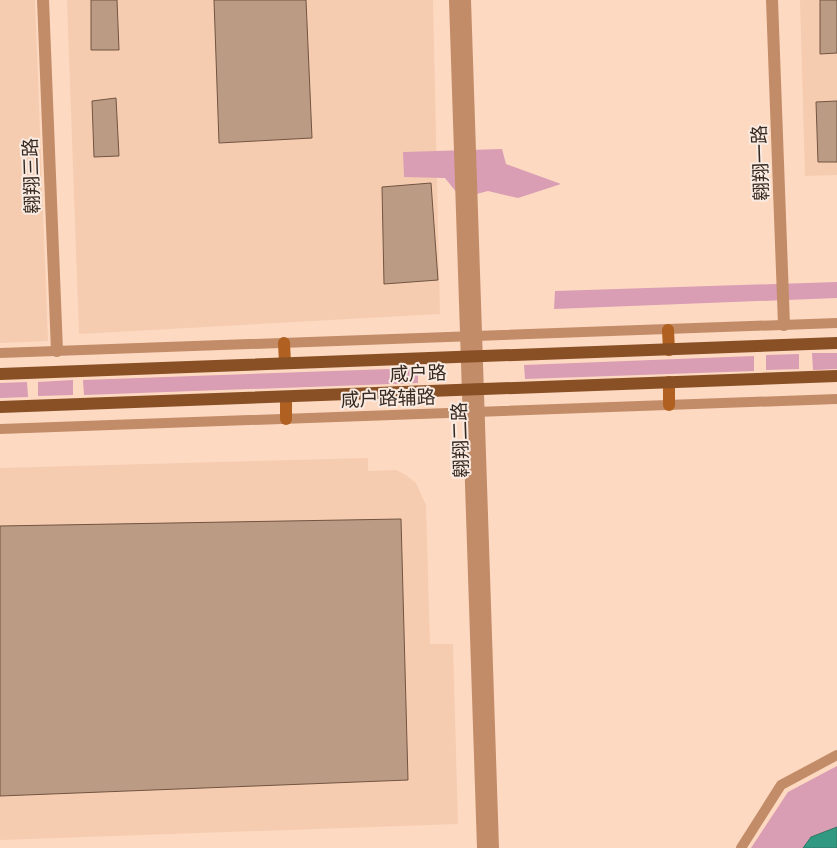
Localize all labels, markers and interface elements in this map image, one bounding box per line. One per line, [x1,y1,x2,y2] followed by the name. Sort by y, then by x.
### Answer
[746,125,775,201] street label: 翱翔一路
[17,138,46,214] street label: 翱翔三路
[389,359,447,388] street label: 咸户路
[340,383,436,414] street label: 咸户路辅路
[446,402,475,478] street label: 翱翔二路

